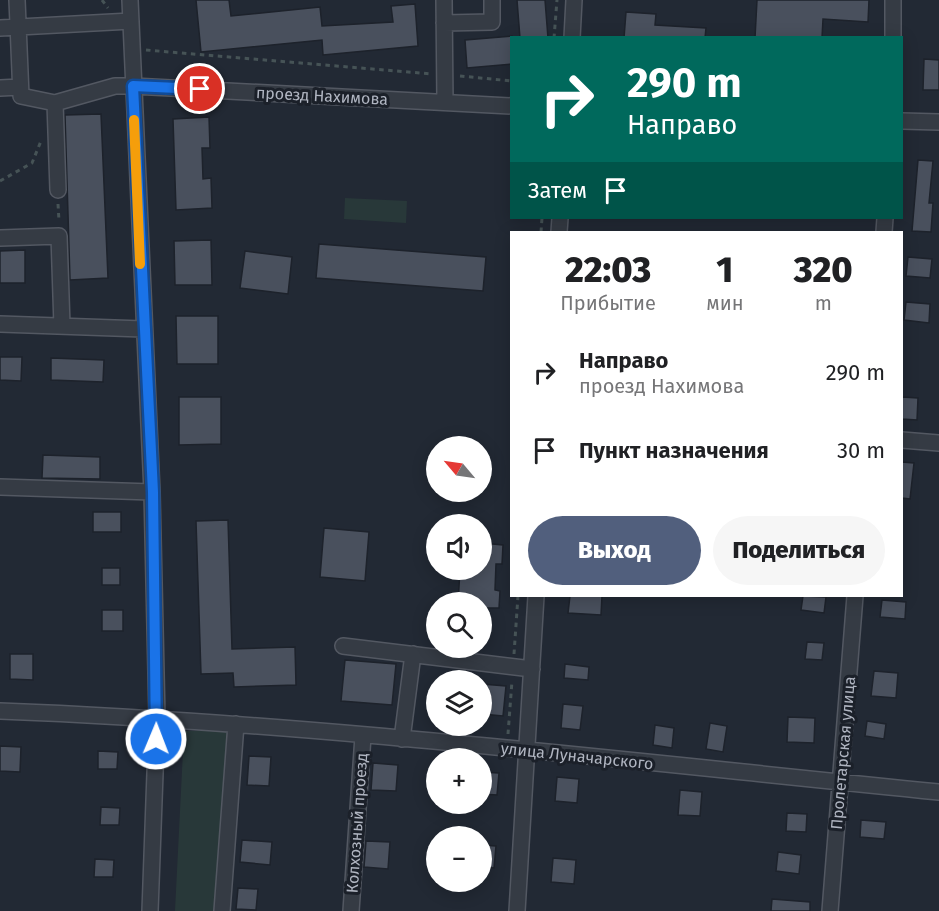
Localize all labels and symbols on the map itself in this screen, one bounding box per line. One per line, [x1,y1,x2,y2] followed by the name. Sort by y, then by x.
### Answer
[174,63,225,114] pin
[255,83,389,109] street label: проезд Нахимова
[426,436,492,502] north arrow
[827,676,859,830] street label: Пролетарская улица
[124,707,188,771] position arrow
[500,739,654,773] street label: улица Луначарского
[343,752,371,894] street label: Колхозный проезд

